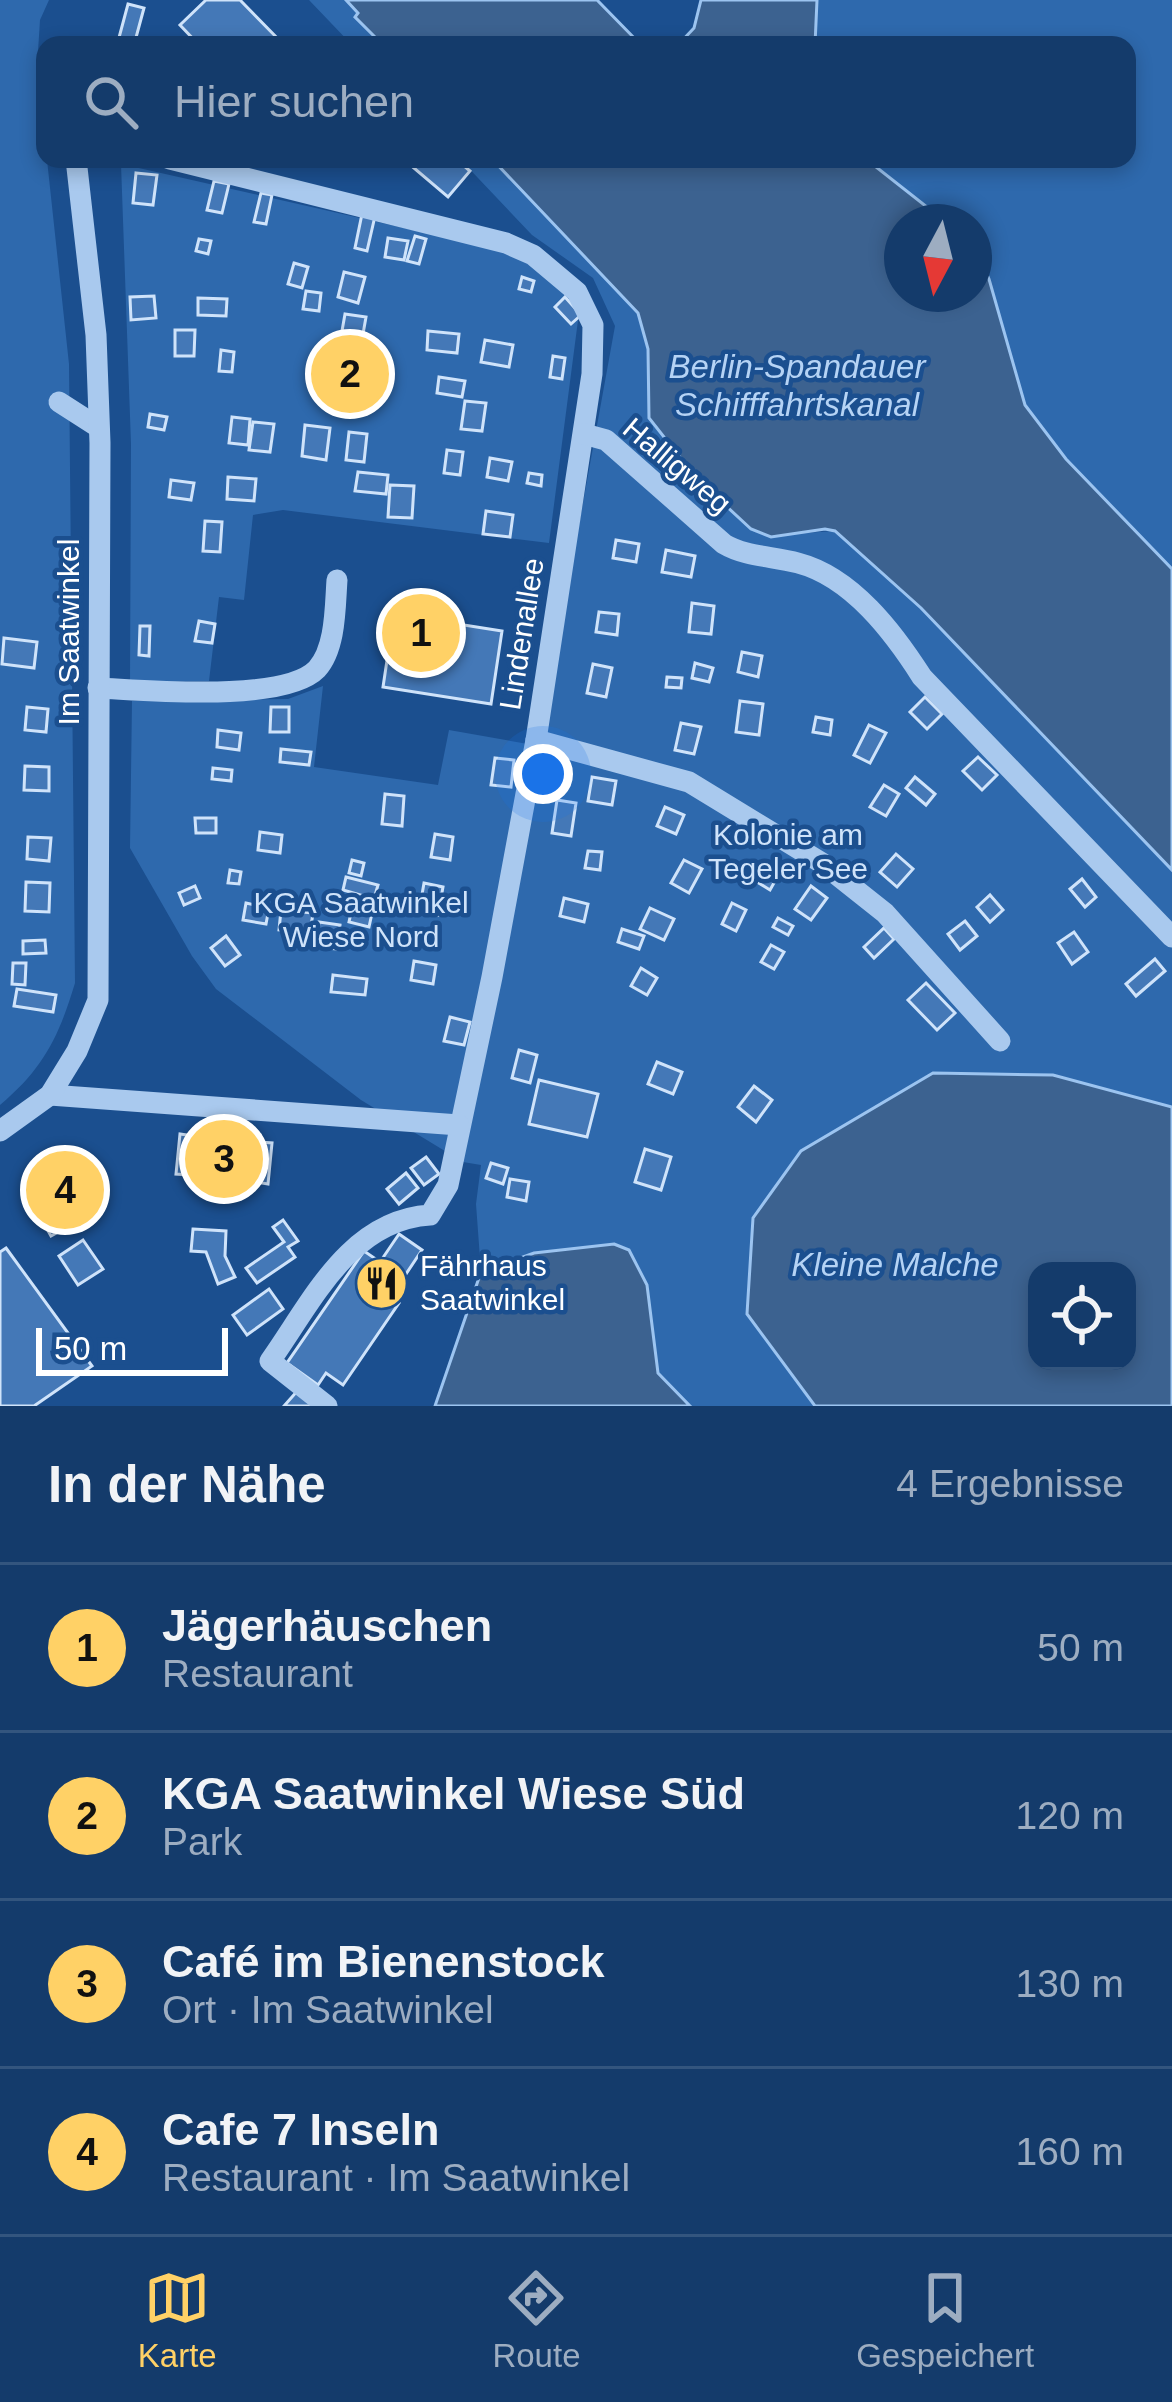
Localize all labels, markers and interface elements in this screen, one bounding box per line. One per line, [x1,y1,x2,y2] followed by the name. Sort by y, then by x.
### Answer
[36,36,1136,168] search box
[78,69,144,135] icon: search
[174,76,414,127] text: Hier suchen
[884,204,992,312] north arrow
[311,329,389,419] pin: 2
[669,348,927,423] water label: Berlin-Spandauer Schifffahrtskanal
[617,411,738,520] street label: Halligweg
[52,539,85,725] street label: Im Saatwinkel
[493,556,550,712] street label: Lindenallee
[382,588,460,678] pin: 1
[513,744,573,804] your location
[708,818,868,885] park label: Kolonie am Tegeler See
[253,886,469,953] park label: KGA Saatwinkel Wiese Nord
[185,1114,263,1204] pin: 3
[26,1145,104,1235] pin: 4
[791,1246,999,1283] water label: Kleine Malche
[420,1249,565,1316] place label: Fährhaus Saatwinkel
[353,1255,409,1311] restaurant icon: Fährhaus Saatwinkel
[1028,1262,1136,1370] map controls
[1028,1262,1136,1370] button: locate
[36,1322,228,1375] scale bar
[54,1330,127,1367] text: 50 m
[48,1456,326,1513] text: In der Nähe
[896,1462,1124,1505] text: 4 Ergebnisse
[162,1600,492,1651] text: Jägerhäuschen
[76,1626,98,1669] text: 1
[1037,1626,1124,1669] text: 50 m
[162,1652,353,1695] text: Restaurant
[162,1768,745,1819] text: KGA Saatwinkel Wiese Süd
[76,1794,98,1837] text: 2
[1016,1794,1124,1837] text: 120 m
[162,1820,242,1863] text: Park
[162,1936,605,1987] text: Café im Bienenstock
[76,1962,98,2005] text: 3
[1016,1962,1124,2005] text: 130 m
[162,1988,494,2031] text: Ort · Im Saatwinkel
[162,2104,440,2155] text: Cafe 7 Inseln
[76,2130,98,2173] text: 4
[1016,2130,1124,2173] text: 160 m
[162,2156,630,2199] text: Restaurant · Im Saatwinkel
[138,2265,217,2375] tab: Karte
[492,2265,580,2375] tab: Route
[856,2265,1034,2375] tab: Gespeichert

